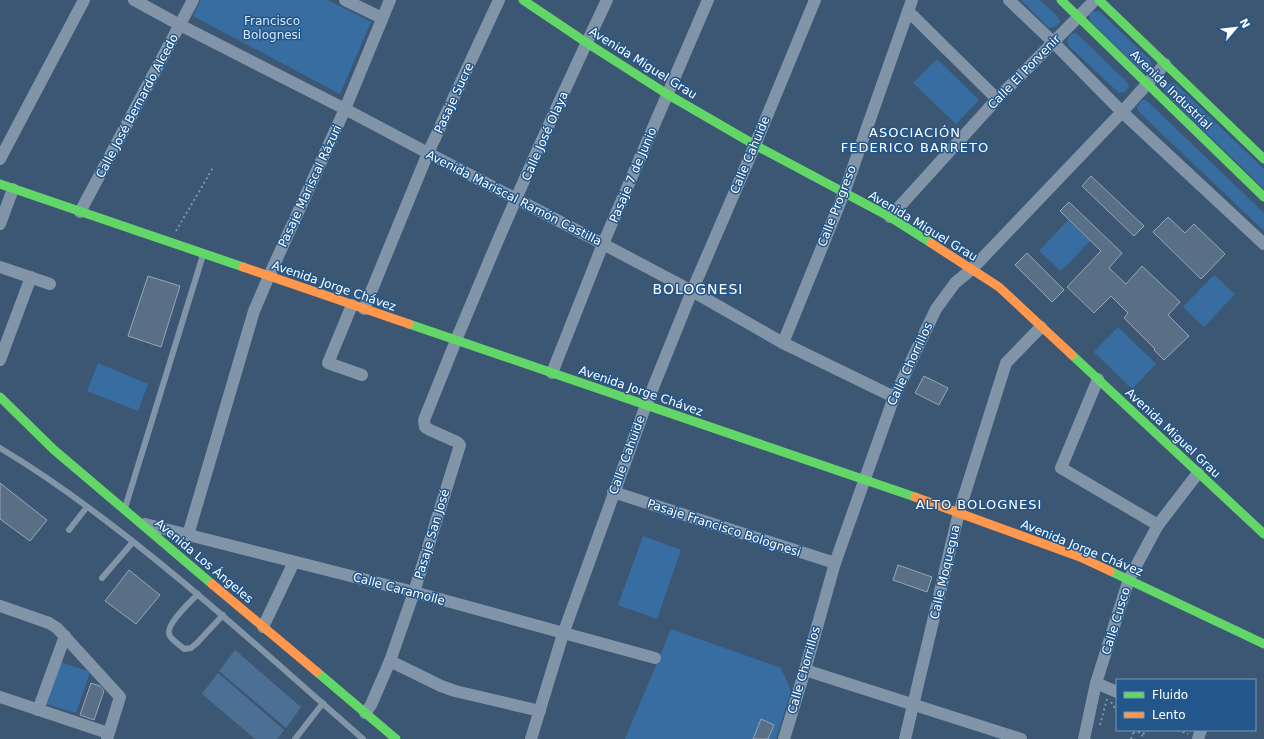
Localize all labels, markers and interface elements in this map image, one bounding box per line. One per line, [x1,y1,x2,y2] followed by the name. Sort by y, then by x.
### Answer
[1216,8,1256,48] north arrow
[243,14,301,42] park label: Francisco Bolognesi
[1236,16,1252,31] text: N
[587,24,699,102] street label: Avenida Miguel Grau
[93,32,181,180] street label: Calle José Bernardo Alcedo
[985,32,1063,112] street label: Calle El Porvenir
[1127,47,1215,133] street label: Avenida Industrial
[432,61,476,135] street label: Pasaje Sucre
[519,89,571,183] street label: Calle José Olaya
[727,114,773,196] street label: Calle Cahuide
[276,123,344,249] street label: Pasaje Mariscal Rázuri
[607,125,659,225] street label: Pasaje 7 de Junio
[841,125,989,155] district label: ASOCIACIÓN FEDERICO BARRETO
[424,148,604,248] street label: Avenida Mariscal Ramón Castilla
[815,163,859,249] street label: Calle Progreso
[866,188,980,264] street label: Avenida Miguel Grau
[270,258,398,314] street label: Avenida Jorge Chávez
[653,281,743,297] district label: BOLOGNESI
[885,320,935,408] street label: Calle Chorrillos
[577,363,705,419] street label: Avenida Jorge Chávez
[1123,385,1223,481] street label: Avenida Miguel Grau
[606,414,648,496] street label: Calle Cahuide
[412,487,452,581] street label: Pasaje San José
[646,497,802,559] street label: Pasaje Francisco Bolognesi
[916,497,1042,512] district label: ALTO BOLOGNESI
[152,515,256,606] street label: Avenida Los Ángeles
[1019,517,1145,579] street label: Avenida Jorge Chávez
[927,523,963,621] street label: Calle Moquegua
[351,570,447,608] street label: Calle Caramolle
[1099,586,1133,656] street label: Calle Cusco
[785,625,823,715] street label: Calle Chorrillos
[1116,679,1256,731] legend
[1152,688,1188,702] text: Fluido
[1152,708,1186,722] text: Lento

